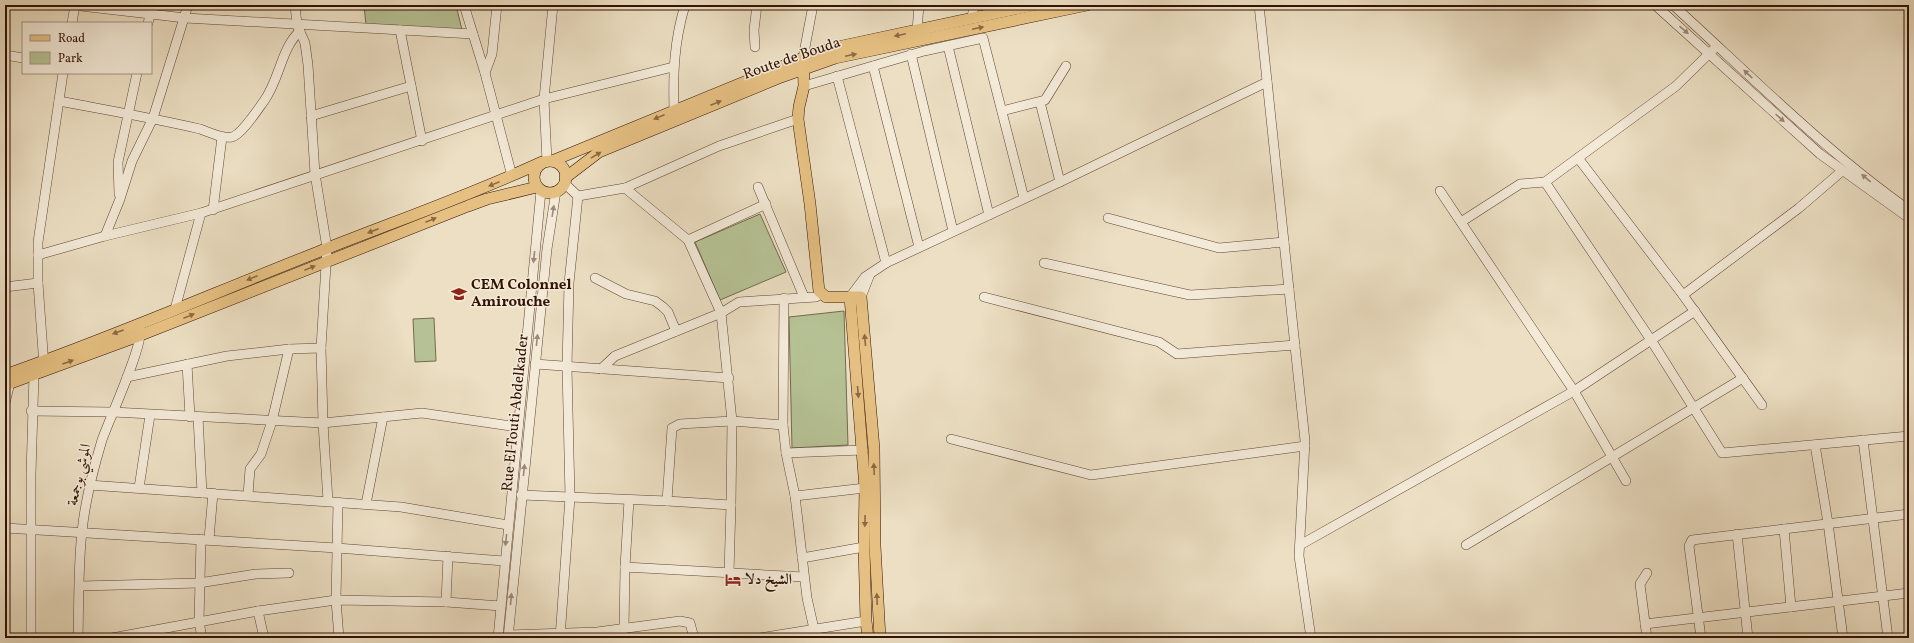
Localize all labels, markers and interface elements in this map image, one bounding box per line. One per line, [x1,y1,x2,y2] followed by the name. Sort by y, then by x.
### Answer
[22,22,152,74] legend
[972,25,984,31] one-way arrow
[1679,26,1689,35] one-way arrow
[58,31,85,47] text: Road
[740,32,844,86] street label: Route de Bouda
[894,32,906,38] one-way arrow
[58,51,83,67] text: Park
[845,51,857,57] one-way arrow
[1743,69,1753,79] one-way arrow
[710,100,721,106] one-way arrow
[1775,113,1785,123] one-way arrow
[653,114,664,120] one-way arrow
[590,151,602,158] one-way arrow
[1861,174,1872,183] one-way arrow
[488,181,499,187] one-way arrow
[550,205,556,217] one-way arrow
[426,217,438,223] one-way arrow
[366,229,378,235] one-way arrow
[531,251,538,263] one-way arrow
[305,264,317,270] one-way arrow
[471,275,572,313] place label: CEM Colonnel Amirouche
[245,276,257,282] one-way arrow
[450,285,468,303] school or university icon: CEM Colonnel Amirouche
[184,312,196,318] one-way arrow
[112,330,124,336] one-way arrow
[497,333,535,493] street label: Rue El Touti Abdelkader
[534,334,540,347] one-way arrow
[861,334,868,346] one-way arrow
[62,358,74,364] one-way arrow
[854,386,861,398] one-way arrow
[63,442,99,509] street label: الموشي بوجمعة
[871,463,878,475] one-way arrow
[520,464,527,476] one-way arrow
[862,515,868,528] one-way arrow
[503,534,510,546] one-way arrow
[745,570,792,593] place label: الشيخ دلا
[724,571,742,589] hotel icon: الشيخ دلا
[508,593,514,605] one-way arrow
[874,593,881,605] one-way arrow

